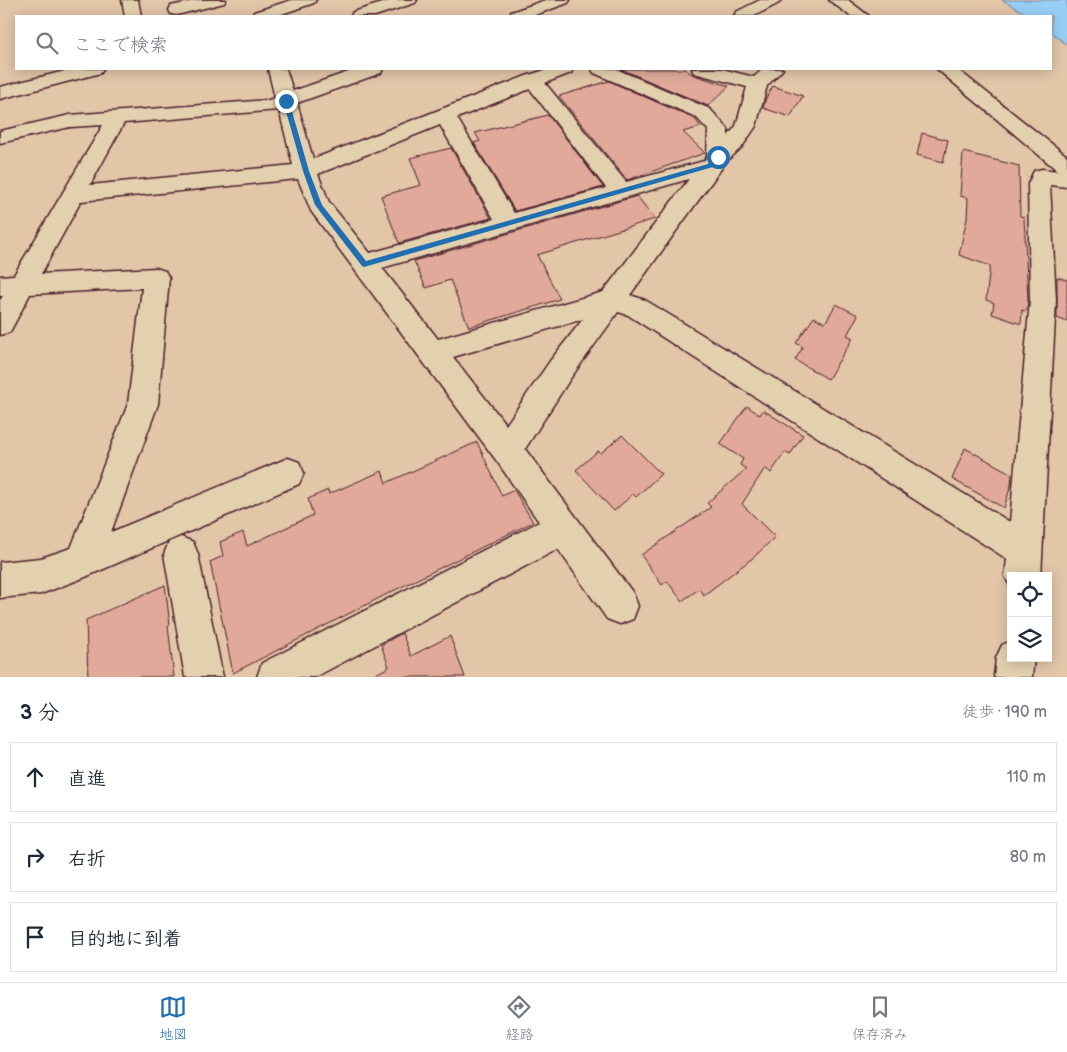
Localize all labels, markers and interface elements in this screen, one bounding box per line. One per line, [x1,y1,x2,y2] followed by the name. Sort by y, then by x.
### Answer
[15,15,1052,70] search box
[33,29,61,57] icon: search
[73,34,168,57] text: ここで検索
[275,90,298,113] route end
[707,146,730,169] route start
[1007,572,1052,662] map controls
[1007,572,1052,617] button: locate
[1007,617,1052,662] button: layers
[20,700,59,725] text: 3 分
[962,703,1047,722] text: 徒歩 · 190 m
[21,763,49,791] icon: ahead
[68,768,106,791] text: 直進
[1007,768,1046,787] text: 110 m
[21,843,49,871] icon: right
[68,848,106,871] text: 右折
[1010,848,1046,867] text: 80 m
[21,923,49,951] icon: arrive
[68,928,182,951] text: 目的地に到着
[159,993,187,1043] tab: 地図
[505,993,533,1043] tab: 経路
[852,993,908,1043] tab: 保存済み

